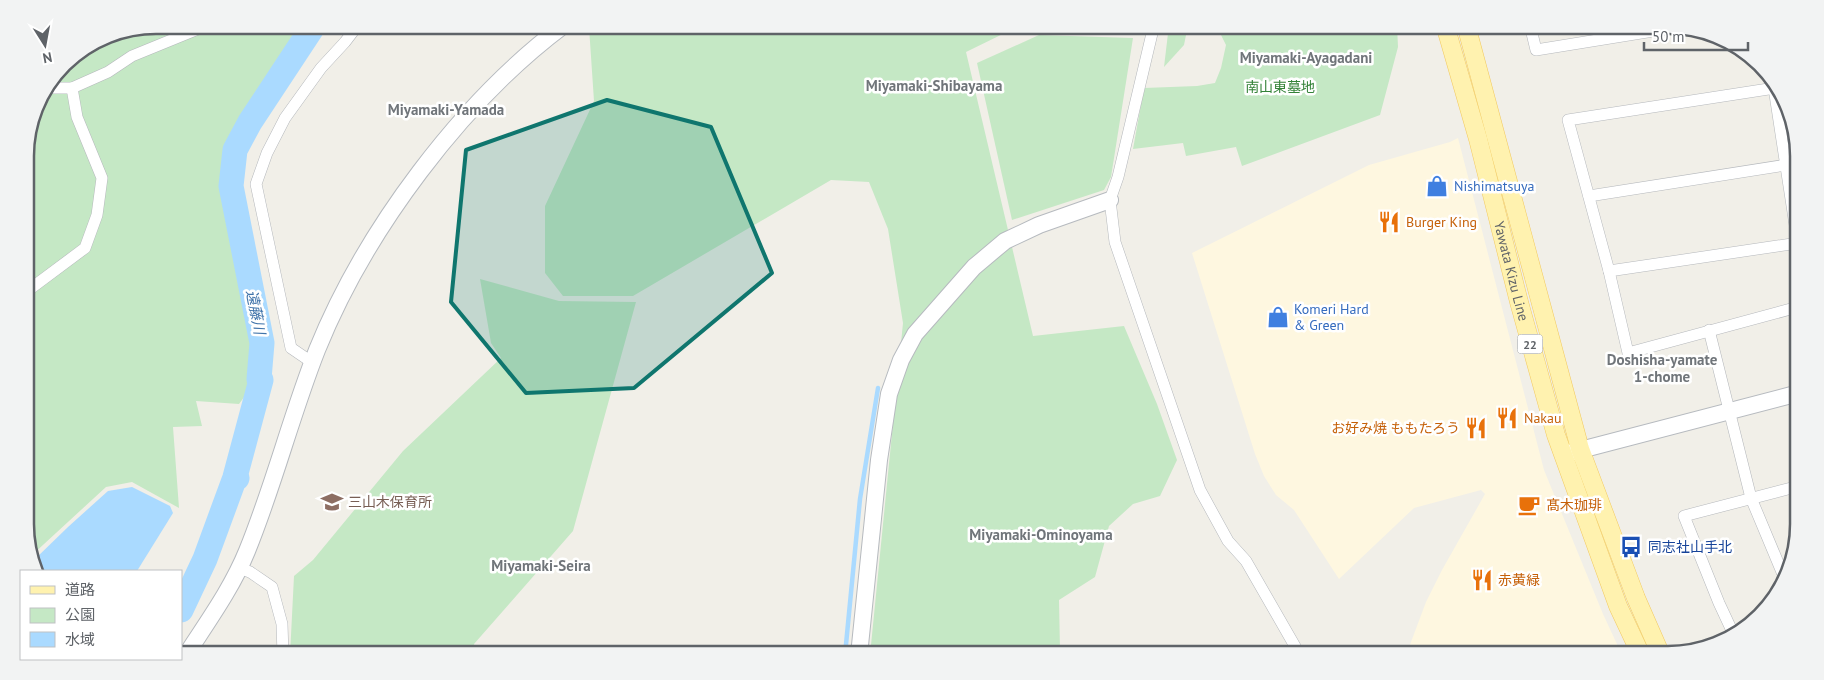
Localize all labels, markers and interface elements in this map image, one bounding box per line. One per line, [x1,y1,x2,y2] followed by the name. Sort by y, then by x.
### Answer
[20,20,70,70] north arrow
[1644,20,1748,52] scale bar
[1652,27,1685,46] text: 50 m
[41,48,54,67] text: N
[1240,48,1372,67] district label: Miyamaki-Ayagadani
[866,76,1002,95] district label: Miyamaki-Shibayama
[1245,78,1315,96] park label: 南山東墓地
[388,100,504,119] district label: Miyamaki-Yamada
[1424,173,1450,199] shop icon: Nishimatsuya
[1454,177,1534,195] place label: Nishimatsuya
[1376,209,1402,235] restaurant icon: Burger King
[1406,213,1477,231] place label: Burger King
[1490,219,1533,323] street label: Yawata Kizu Line
[242,288,270,338] water label: 遠藤川
[1294,300,1369,334] place label: Komeri Hard & Green
[1265,304,1291,330] shop icon: Komeri Hard & Green
[1518,334,1542,354] road number: 22
[1607,350,1718,386] district label: Doshisha-yamate 1-chome
[1494,405,1520,431] restaurant icon: Nakau
[1524,409,1562,427] place label: Nakau
[1463,415,1489,441] restaurant icon: お好み焼 ももたろう
[1331,419,1460,437] place label: お好み焼 ももたろう
[319,489,345,515] school or university icon: 三山木保育所
[1516,492,1542,518] cafe icon: 髙木珈琲
[348,493,432,511] place label: 三山木保育所
[1546,496,1602,514] place label: 髙木珈琲
[969,525,1113,544] district label: Miyamaki-Ominoyama
[1618,534,1644,560] bus stop icon: 同志社山手北
[1648,538,1732,556] place label: 同志社山手北
[491,556,591,575] district label: Miyamaki-Seira
[1469,567,1495,593] restaurant icon: 赤黄緑
[20,570,182,660] legend
[1498,571,1540,589] place label: 赤黄緑
[65,580,95,599] text: 道路
[65,605,95,624] text: 公園
[65,630,95,649] text: 水域

